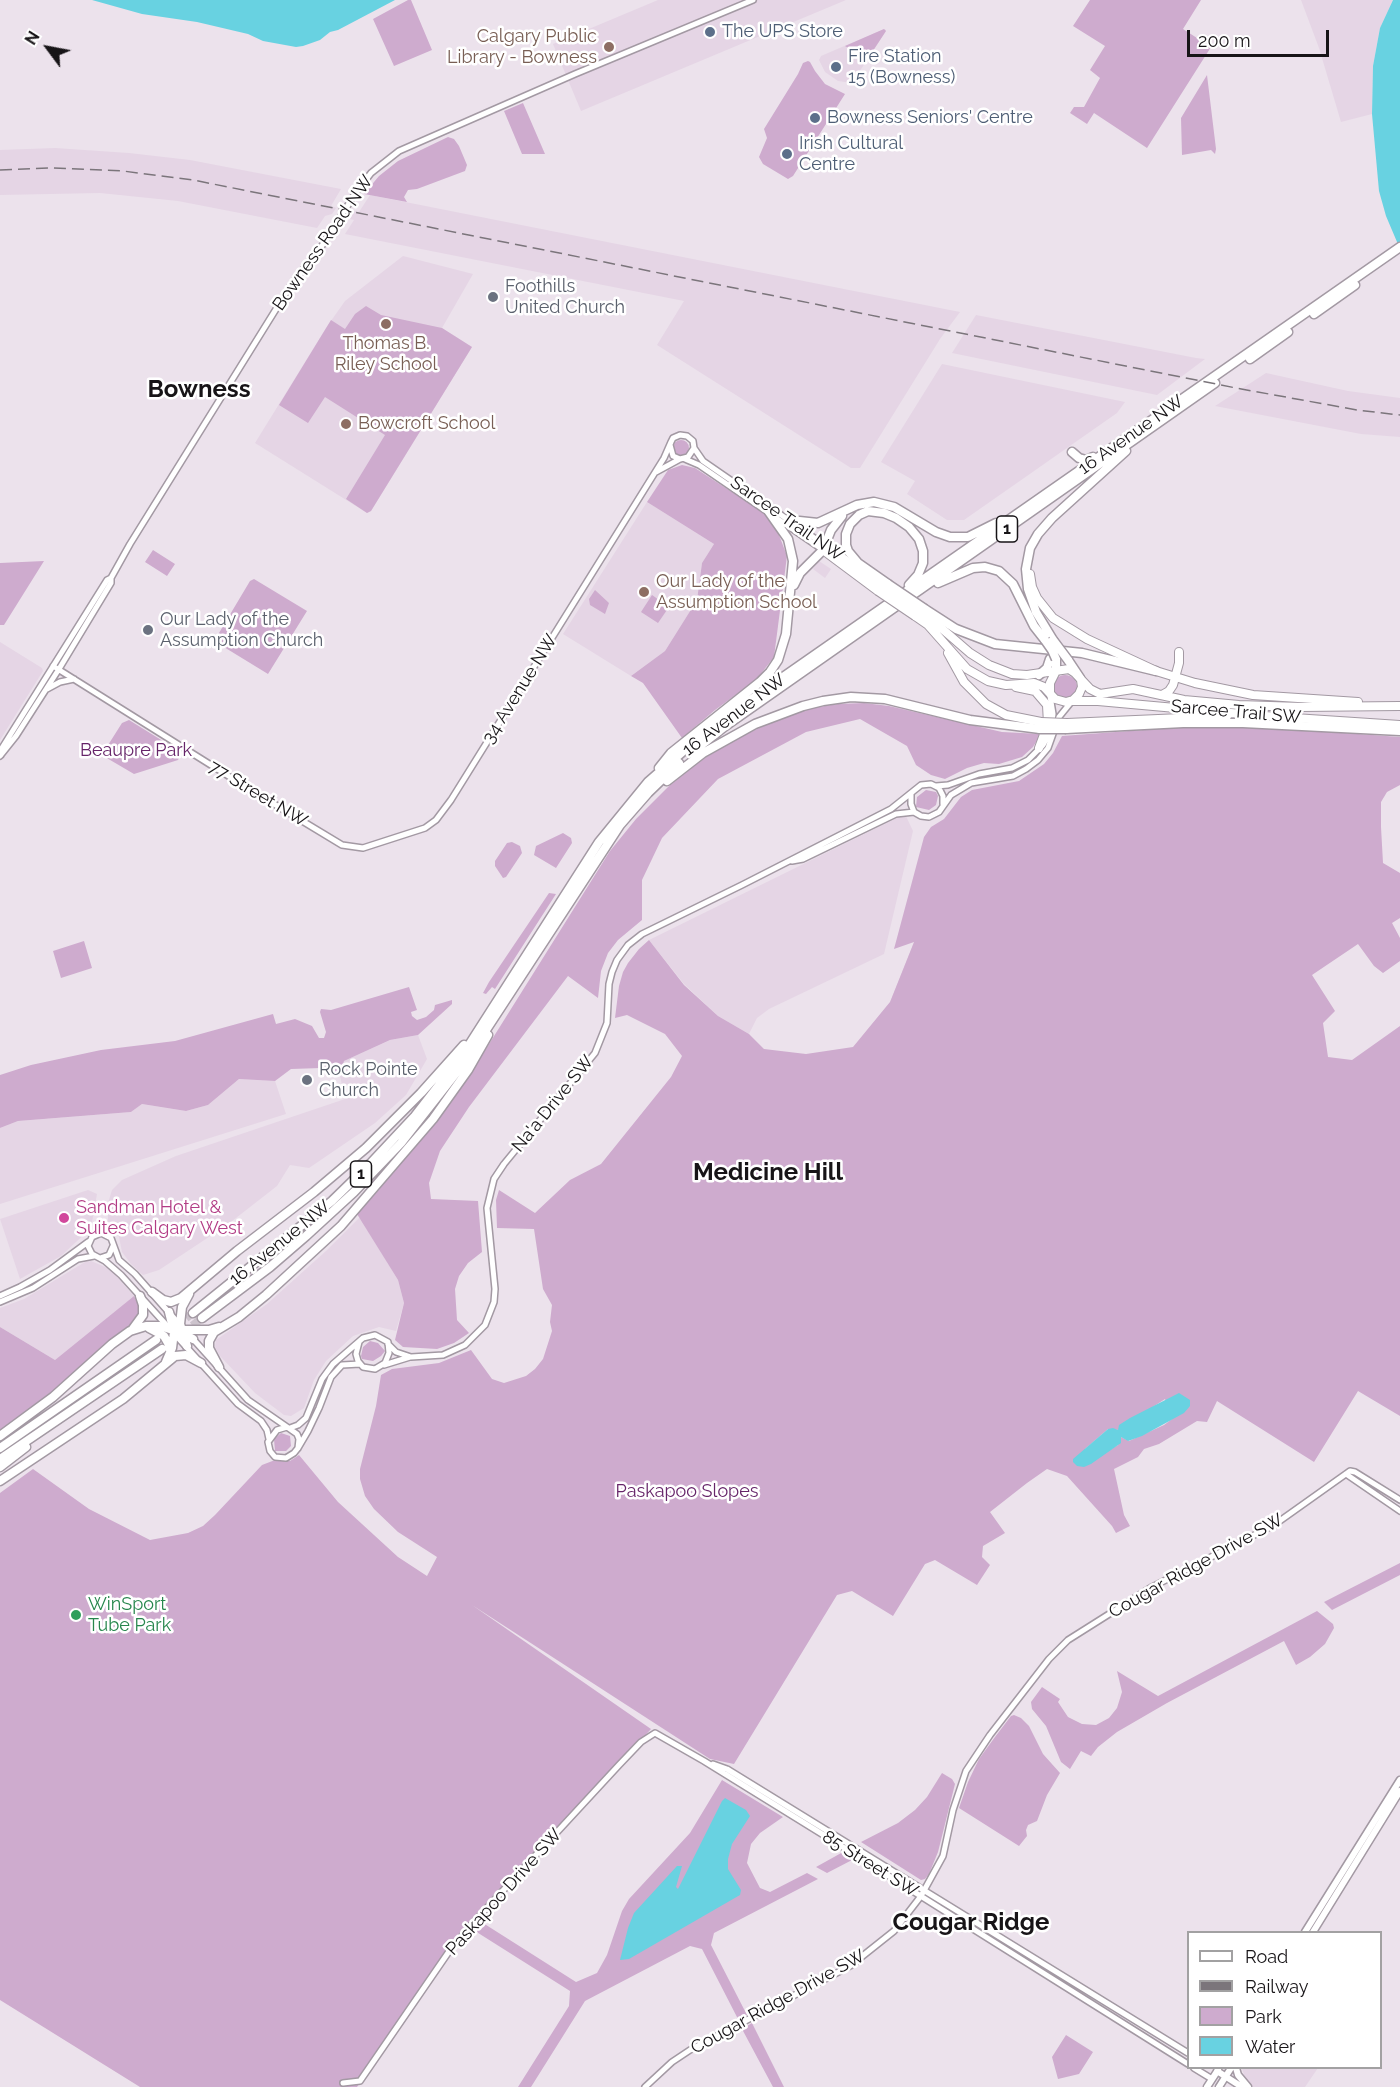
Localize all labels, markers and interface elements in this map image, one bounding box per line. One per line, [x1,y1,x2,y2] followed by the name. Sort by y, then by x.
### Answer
[18,18,78,78] north arrow
[1190,18,1332,56] scale bar
[722,21,843,43] place label: The UPS Store
[703,25,717,39] marker: The UPS Store
[447,26,597,68] place label: Calgary Public Library - Bowness
[21,28,44,48] text: N
[1198,30,1251,51] text: 200 m
[602,40,616,54] marker: Calgary Public Library - Bowness
[848,46,955,88] place label: Fire Station 15 (Bowness)
[829,60,843,74] marker: Fire Station 15 (Bowness)
[827,107,1033,129] place label: Bowness Seniors' Centre
[808,111,822,125] marker: Bowness Seniors' Centre
[799,133,903,176] place label: Irish Cultural Centre
[780,147,794,161] marker: Irish Cultural Centre
[268,171,378,315] street label: Bowness Road NW
[505,276,625,318] place label: Foothills United Church
[486,290,500,304] marker: Foothills United Church
[379,317,393,331] marker: Thomas B. Riley School
[335,333,437,376] place label: Thomas B. Riley School
[147,376,251,404] district label: Bowness
[1074,391,1188,479] street label: 16 Avenue NW
[358,413,495,435] place label: Bowcroft School
[339,417,353,431] marker: Bowcroft School
[726,472,848,566] street label: Sarcee Trail NW
[996,516,1018,542] road number: 1
[656,571,817,614] place label: Our Lady of the Assumption School
[637,585,651,599] marker: Our Lady of the Assumption School
[160,609,323,652] place label: Our Lady of the Assumption Church
[141,623,155,637] marker: Our Lady of the Assumption Church
[478,630,562,748] street label: 34 Avenue NW
[678,669,790,761] street label: 16 Avenue NW
[1170,696,1302,728] street label: Sarcee Trail SW
[80,740,192,762] park label: Beaupre Park
[205,756,311,832] street label: 77 Street NW
[507,1051,599,1157] street label: Na'a Drive SW
[319,1059,418,1102] place label: Rock Pointe Church
[300,1073,314,1087] marker: Rock Pointe Church
[693,1159,843,1187] district label: Medicine Hill
[350,1161,372,1187] road number: 1
[225,1196,335,1290] street label: 16 Avenue NW
[76,1197,243,1240] place label: Sandman Hotel & Suites Calgary West
[57,1211,71,1225] marker: Sandman Hotel & Suites Calgary West
[616,1481,758,1503] park label: Paskapoo Slopes
[1105,1509,1287,1623] street label: Cougar Ridge Drive SW
[88,1594,171,1636] place label: WinSport Tube Park
[69,1608,83,1622] marker: WinSport Tube Park
[441,1824,567,1960] street label: Paskapoo Drive SW
[818,1826,922,1902] street label: 85 Street SW
[893,1909,1049,1937] district label: Cougar Ridge
[1187,1931,1382,2069] legend
[687,1945,869,2059] street label: Cougar Ridge Drive SW
[1245,1946,1288,1967] text: Road
[1245,1976,1309,1997] text: Railway
[1245,2006,1282,2027] text: Park
[1245,2036,1295,2057] text: Water

